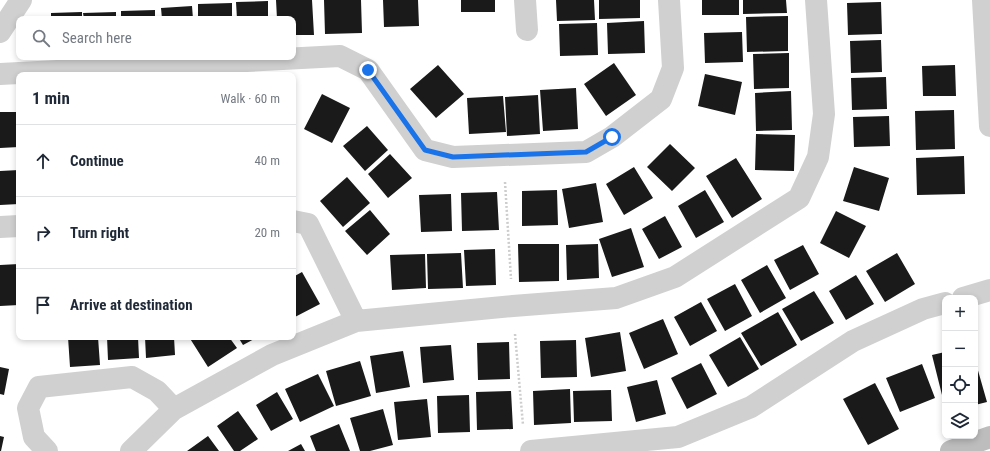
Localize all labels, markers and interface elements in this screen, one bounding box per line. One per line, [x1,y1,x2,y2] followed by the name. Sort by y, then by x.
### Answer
[16,16,296,60] search box
[30,27,52,49] icon: search
[62,29,132,47] text: Search here
[359,61,377,79] route end
[32,88,70,108] text: 1 min
[220,91,280,106] text: Walk · 60 m
[603,128,621,146] route start
[32,150,54,172] icon: ahead
[70,152,124,170] text: Continue
[254,153,280,168] text: 40 m
[32,222,54,244] icon: right
[70,224,129,242] text: Turn right
[254,225,280,240] text: 20 m
[32,294,54,316] icon: arrive
[942,295,978,439] map controls
[942,295,978,331] button: +
[70,296,193,314] text: Arrive at destination
[942,331,978,367] button: −
[942,367,978,403] button: locate
[942,403,978,439] button: layers

